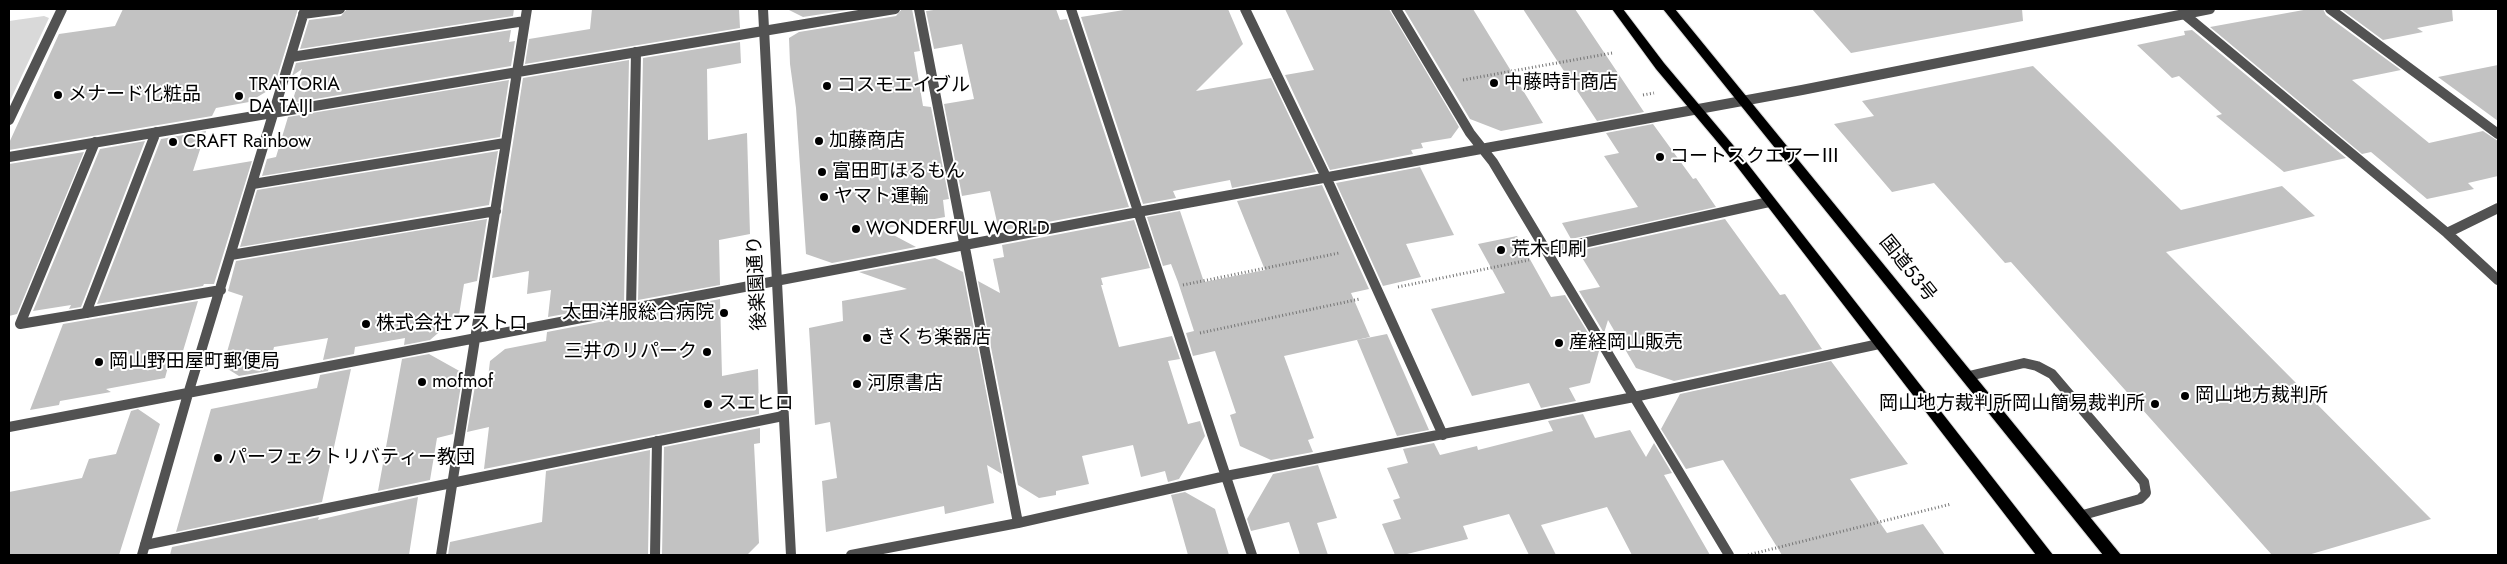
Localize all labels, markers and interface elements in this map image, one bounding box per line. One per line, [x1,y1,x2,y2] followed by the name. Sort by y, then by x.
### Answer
[1504,72,1618,94] place label: 中藤時計商店
[249,74,340,118] place label: TRATTORIA DA TAIJI
[837,75,970,97] place label: コスモエイブル
[1488,77,1500,89] marker: 中藤時計商店
[821,80,833,92] marker: コスモエイブル
[68,84,201,106] place label: メナード化粧品
[52,89,64,101] marker: メナード化粧品
[233,90,245,102] marker: TRATTORIA DA TAIJI
[829,130,905,152] place label: 加藤商店
[183,131,311,153] place label: CRAFT Rainbow
[813,135,825,147] marker: 加藤商店
[167,136,179,148] marker: CRAFT Rainbow
[1670,146,1840,168] place label: コートスクエアーⅢ
[1654,151,1666,163] marker: コートスクエアーⅢ
[832,161,965,183] place label: 富田町ほるもん
[816,166,828,178] marker: 富田町ほるもん
[834,186,929,208] place label: ヤマト運輸
[818,191,830,203] marker: ヤマト運輸
[866,218,1050,240] place label: WONDERFUL WORLD
[850,223,862,235] marker: WONDERFUL WORLD
[1874,231,1940,307] street label: 国道53号
[744,235,772,331] street label: 後楽園通り
[1511,239,1587,261] place label: 荒木印刷
[1495,244,1507,256] marker: 荒木印刷
[562,302,714,324] place label: 太田洋服総合病院
[718,307,730,319] marker: 太田洋服総合病院
[376,313,528,335] place label: 株式会社アストロ
[360,318,372,330] marker: 株式会社アストロ
[877,327,991,349] place label: きくち楽器店
[861,332,873,344] marker: きくち楽器店
[1569,332,1683,354] place label: 産経岡山販売
[1553,337,1565,349] marker: 産経岡山販売
[564,341,697,363] place label: 三井のリパーク
[701,346,713,358] marker: 三井のリパーク
[109,351,280,373] place label: 岡山野田屋町郵便局
[93,356,105,368] marker: 岡山野田屋町郵便局
[432,371,493,393] place label: mofmof
[867,373,943,395] place label: 河原書店
[416,376,428,388] marker: mofmof
[851,378,863,390] marker: 河原書店
[2195,385,2328,407] place label: 岡山地方裁判所
[2179,390,2191,402] marker: 岡山地方裁判所
[718,393,794,415] place label: スエヒロ
[1879,393,2145,415] place label: 岡山地方裁判所岡山簡易裁判所
[702,398,714,410] marker: スエヒロ
[2149,398,2161,410] marker: 岡山地方裁判所岡山簡易裁判所
[228,447,475,469] place label: パーフェクトリバティー教団
[212,452,224,464] marker: パーフェクトリバティー教団

